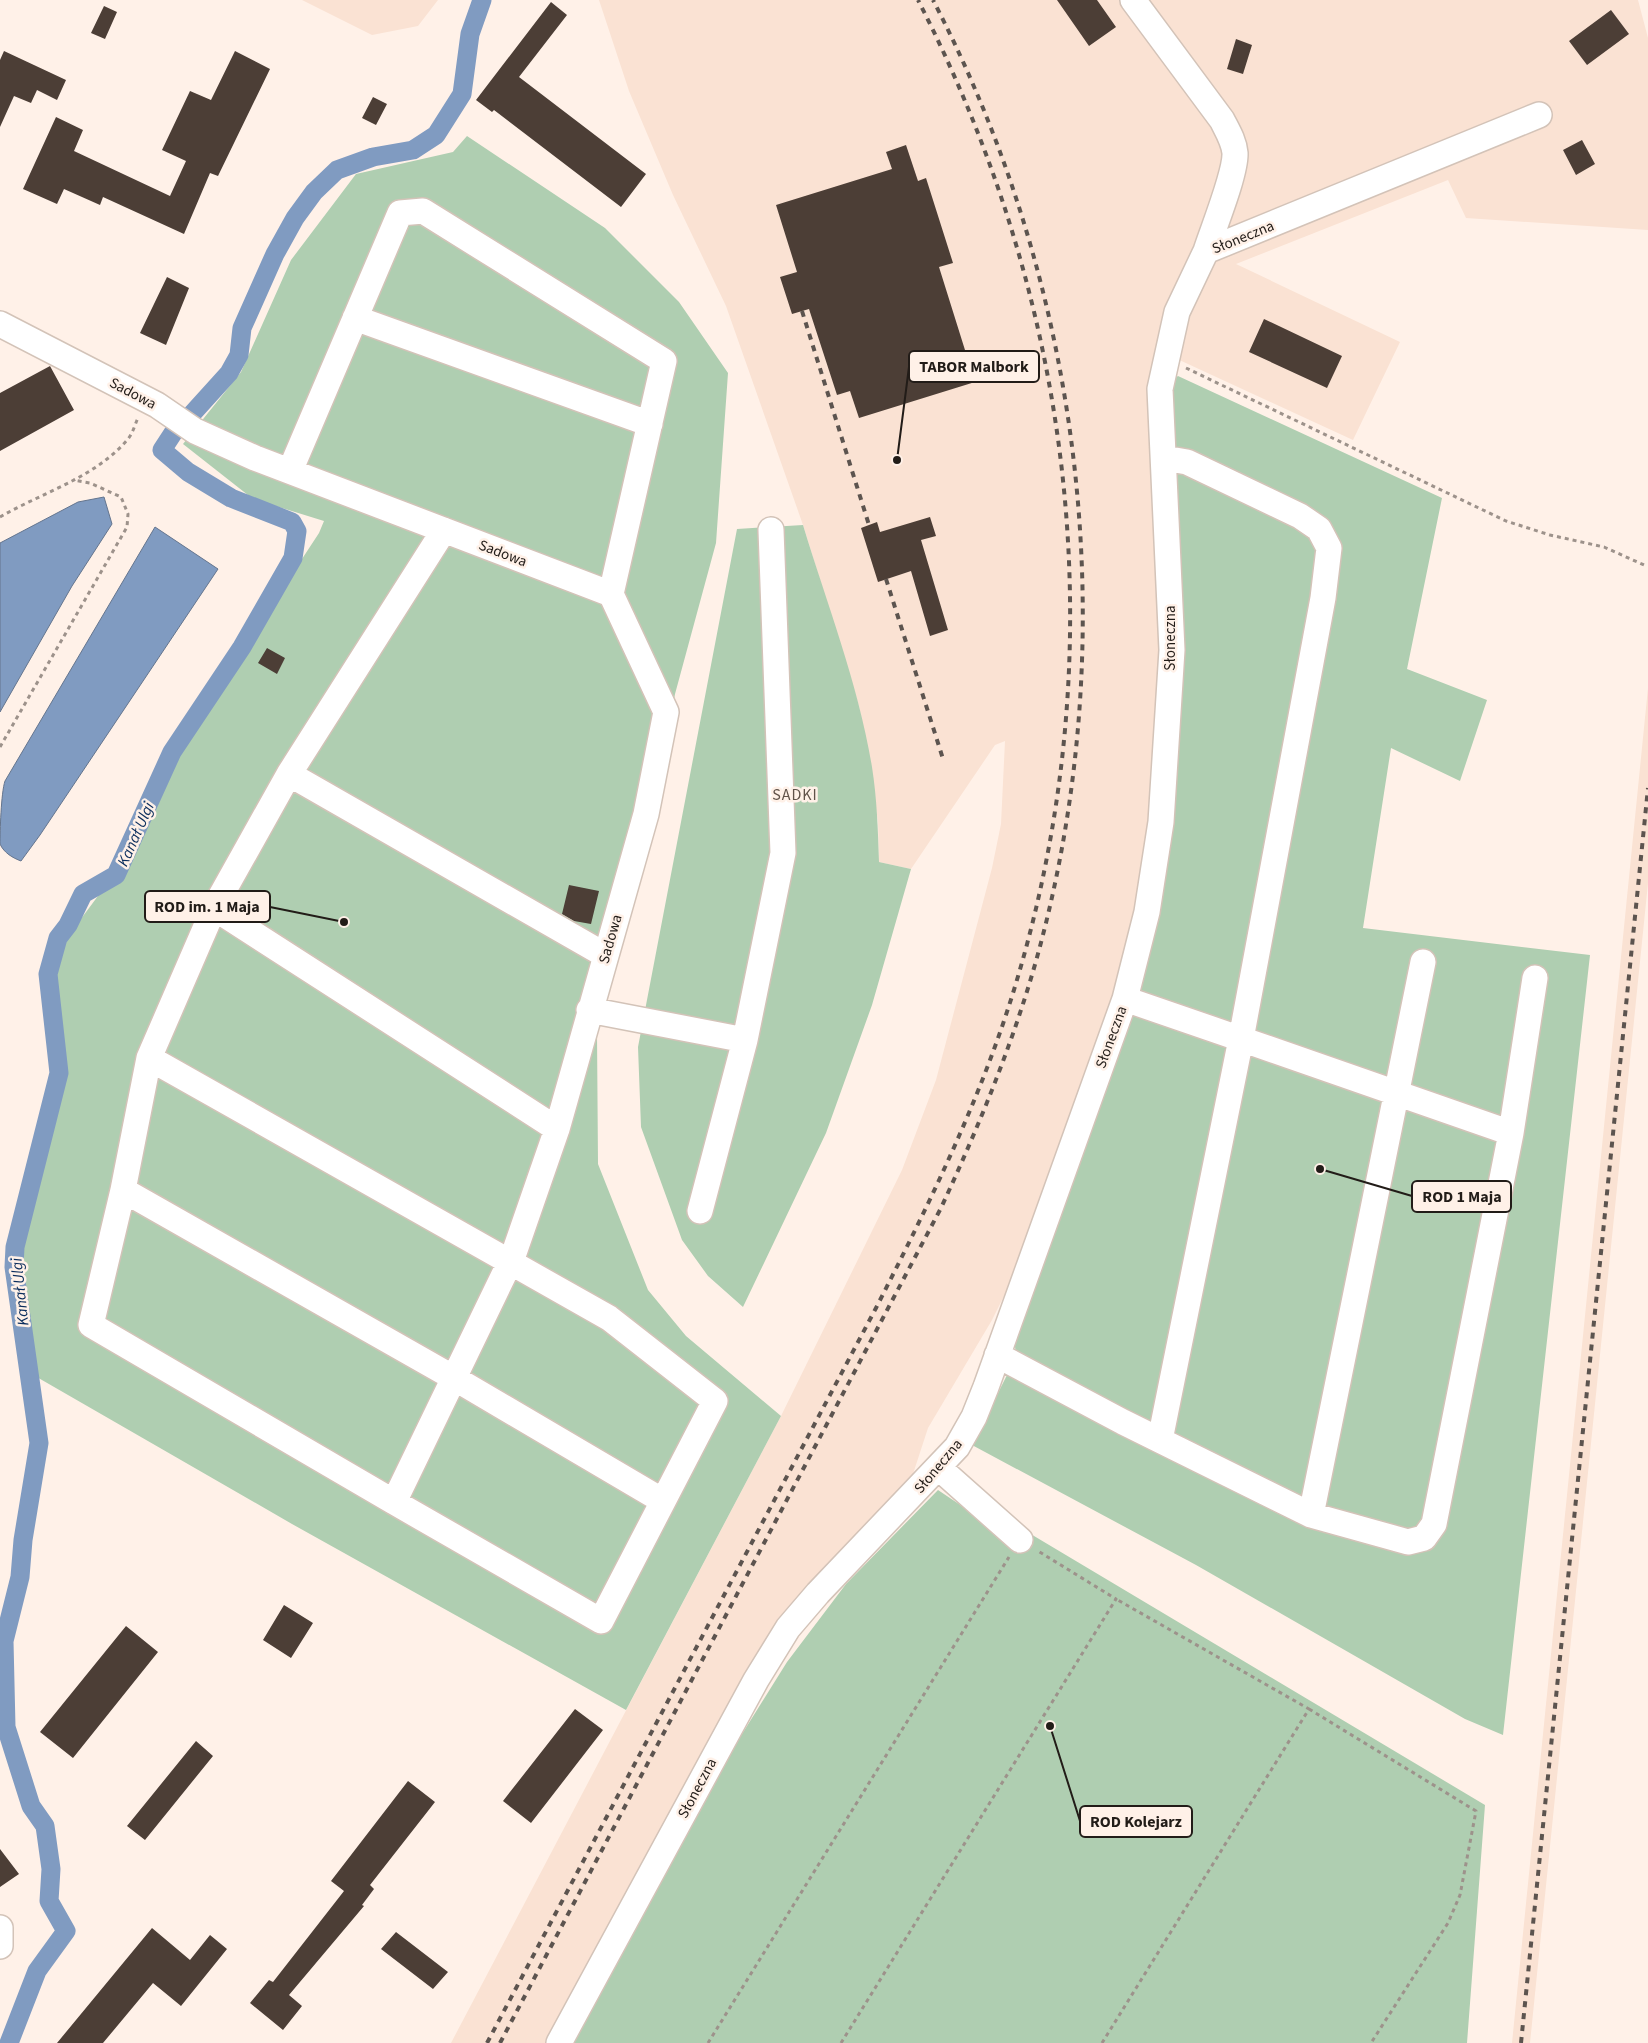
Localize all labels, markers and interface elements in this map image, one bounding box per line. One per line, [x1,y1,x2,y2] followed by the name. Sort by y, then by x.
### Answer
[1209,216,1277,259] street label: Słoneczna
[909,351,1039,382] callout: TABOR Malbork
[919,356,1029,378] text: TABOR Malbork
[106,372,160,414] street label: Sadowa
[476,535,530,572] street label: Sadowa
[1160,605,1181,671] street label: Słoneczna
[772,784,818,806] district label: SADKI
[112,799,160,870] water label: Kanał Ulgi
[145,891,270,922] callout: ROD im. 1 Maja
[154,896,260,918] text: ROD im. 1 Maja
[593,912,627,966] street label: Sadowa
[1090,1003,1132,1071] street label: Słoneczna
[1412,1181,1511,1212] callout: ROD 1 Maja
[1422,1186,1502,1208] text: ROD 1 Maja
[5,1257,34,1327] water label: Kanał Ulgi
[909,1435,967,1498] street label: Słoneczna
[673,1754,722,1822] street label: Słoneczna
[1080,1806,1192,1837] callout: ROD Kolejarz
[1090,1811,1182,1833] text: ROD Kolejarz

